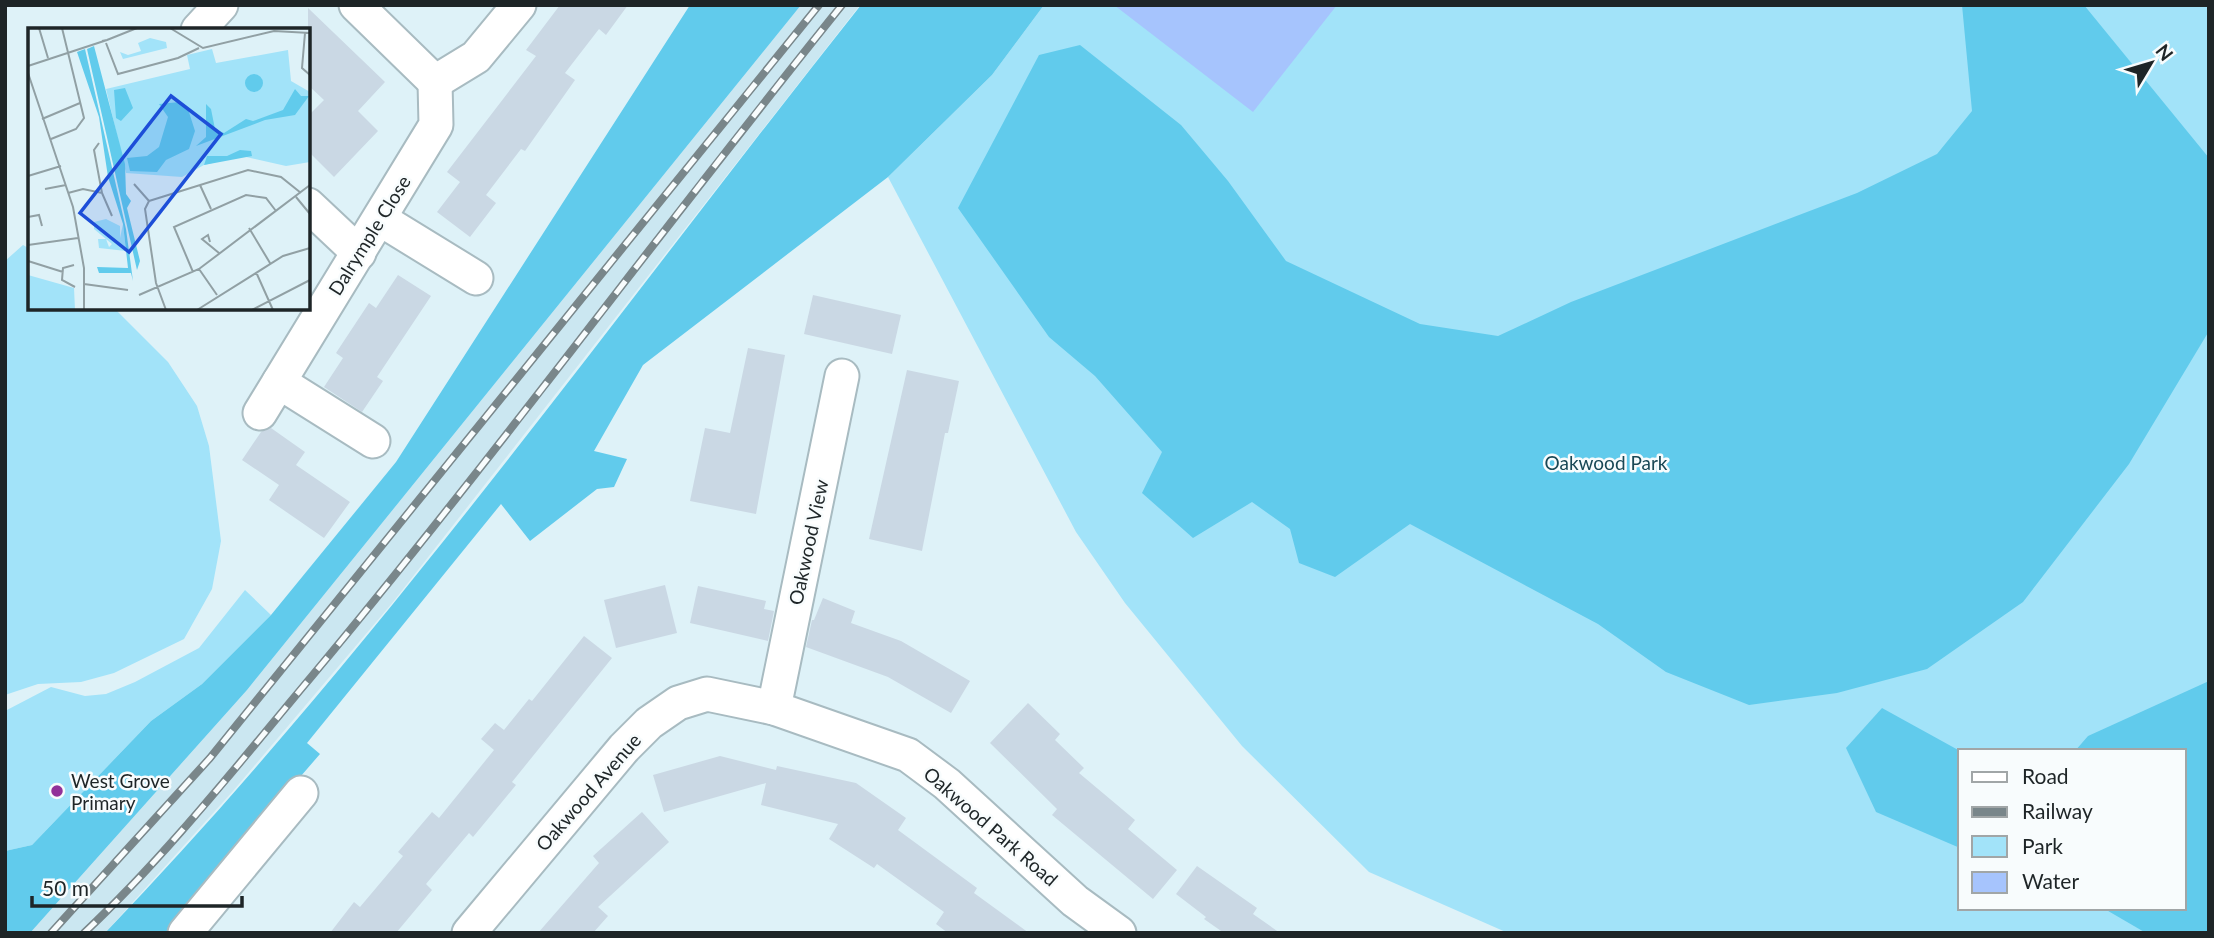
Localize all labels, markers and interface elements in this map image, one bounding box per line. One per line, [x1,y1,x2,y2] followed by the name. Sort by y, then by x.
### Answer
[28,28,310,310] inset map
[2116,28,2186,98] north arrow
[2151,39,2178,65] text: N
[323,171,415,299] street label: Dalrymple Close
[1544,451,1668,474] park label: Oakwood Park
[783,477,833,607] street label: Oakwood View
[531,729,645,855] street label: Oakwood Avenue
[1958,749,2186,910] legend
[919,762,1063,890] street label: Oakwood Park Road
[2022,763,2069,788] text: Road
[71,769,170,814] place label: West Grove Primary
[49,783,65,799] marker: West Grove Primary
[2022,798,2093,823] text: Railway
[2022,833,2063,858] text: Park
[32,864,242,908] scale bar
[2022,868,2079,893] text: Water
[42,875,89,900] text: 50 m

